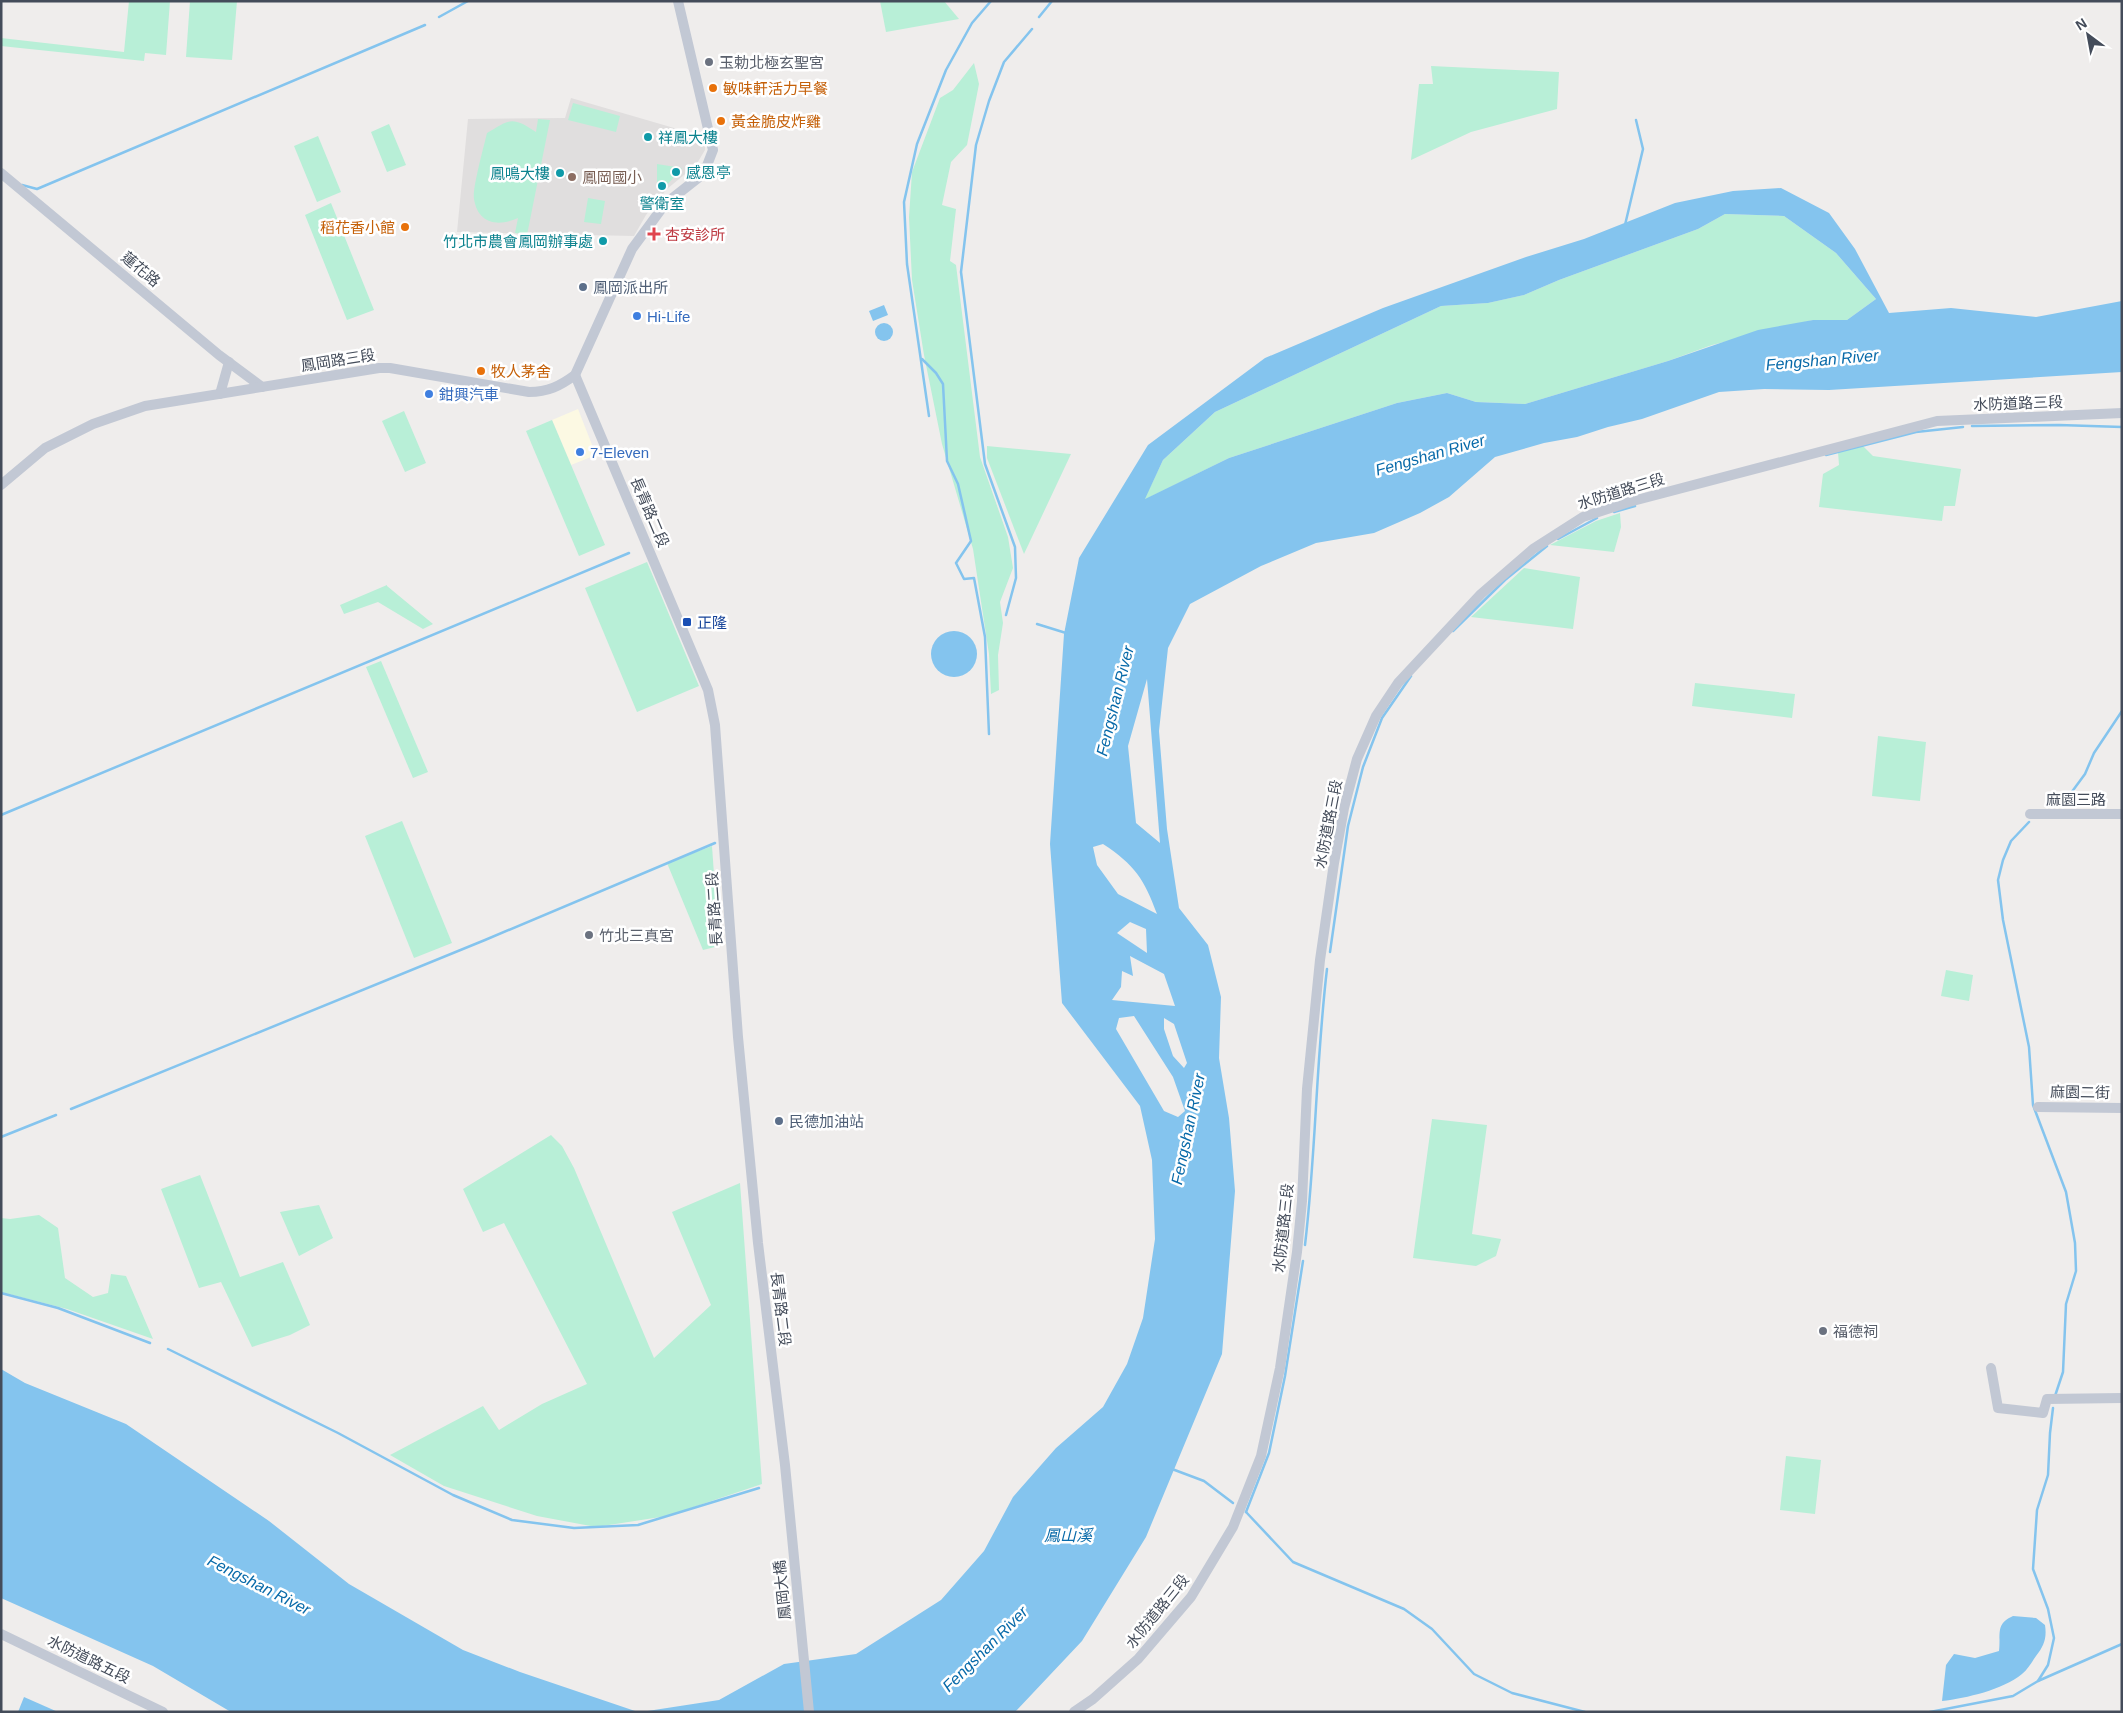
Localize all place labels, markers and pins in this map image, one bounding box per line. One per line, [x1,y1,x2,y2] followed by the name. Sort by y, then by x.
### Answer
[719,54,824,71] place label: 玉勅北極玄聖宮
[703,56,715,68] marker: 玉勅北極玄聖宮
[723,80,828,97] place label: 敏味軒活力早餐
[707,82,719,94] marker: 敏味軒活力早餐
[731,113,821,130] place label: 黃金脆皮炸雞
[715,115,727,127] marker: 黃金脆皮炸雞
[658,129,718,146] place label: 祥鳳大樓
[642,131,654,143] marker: 祥鳳大樓
[686,164,731,181] place label: 感恩亭
[490,165,550,182] place label: 鳳鳴大樓
[670,166,682,178] marker: 感恩亭
[554,167,566,179] marker: 鳳鳴大樓
[582,169,642,186] place label: 鳳岡國小
[566,171,578,183] marker: 鳳岡國小
[656,180,668,192] marker: 警衛室
[639,195,685,212] place label: 警衛室
[320,219,395,236] place label: 稻花香小館
[399,221,411,233] marker: 稻花香小館
[665,226,725,243] place label: 杏安診所
[647,227,661,241] marker: 杏安診所
[443,233,593,250] place label: 竹北市農會鳳岡辦事處
[597,235,609,247] marker: 竹北市農會鳳岡辦事處
[593,279,668,296] place label: 鳳岡派出所
[577,281,589,293] marker: 鳳岡派出所
[647,308,690,325] place label: Hi-Life
[631,310,643,322] marker: Hi-Life
[491,363,551,380] place label: 牧人茅舍
[475,365,487,377] marker: 牧人茅舍
[439,386,499,403] place label: 鉗興汽車
[423,388,435,400] marker: 鉗興汽車
[590,444,649,461] place label: 7-Eleven
[574,446,586,458] marker: 7-Eleven
[697,614,727,631] place label: 正隆
[681,616,693,628] marker: 正隆
[599,927,674,944] place label: 竹北三真宮
[583,929,595,941] marker: 竹北三真宮
[789,1113,864,1130] place label: 民德加油站
[773,1115,785,1127] marker: 民德加油站
[1833,1323,1878,1340] place label: 福德祠
[1817,1325,1829,1337] marker: 福德祠

